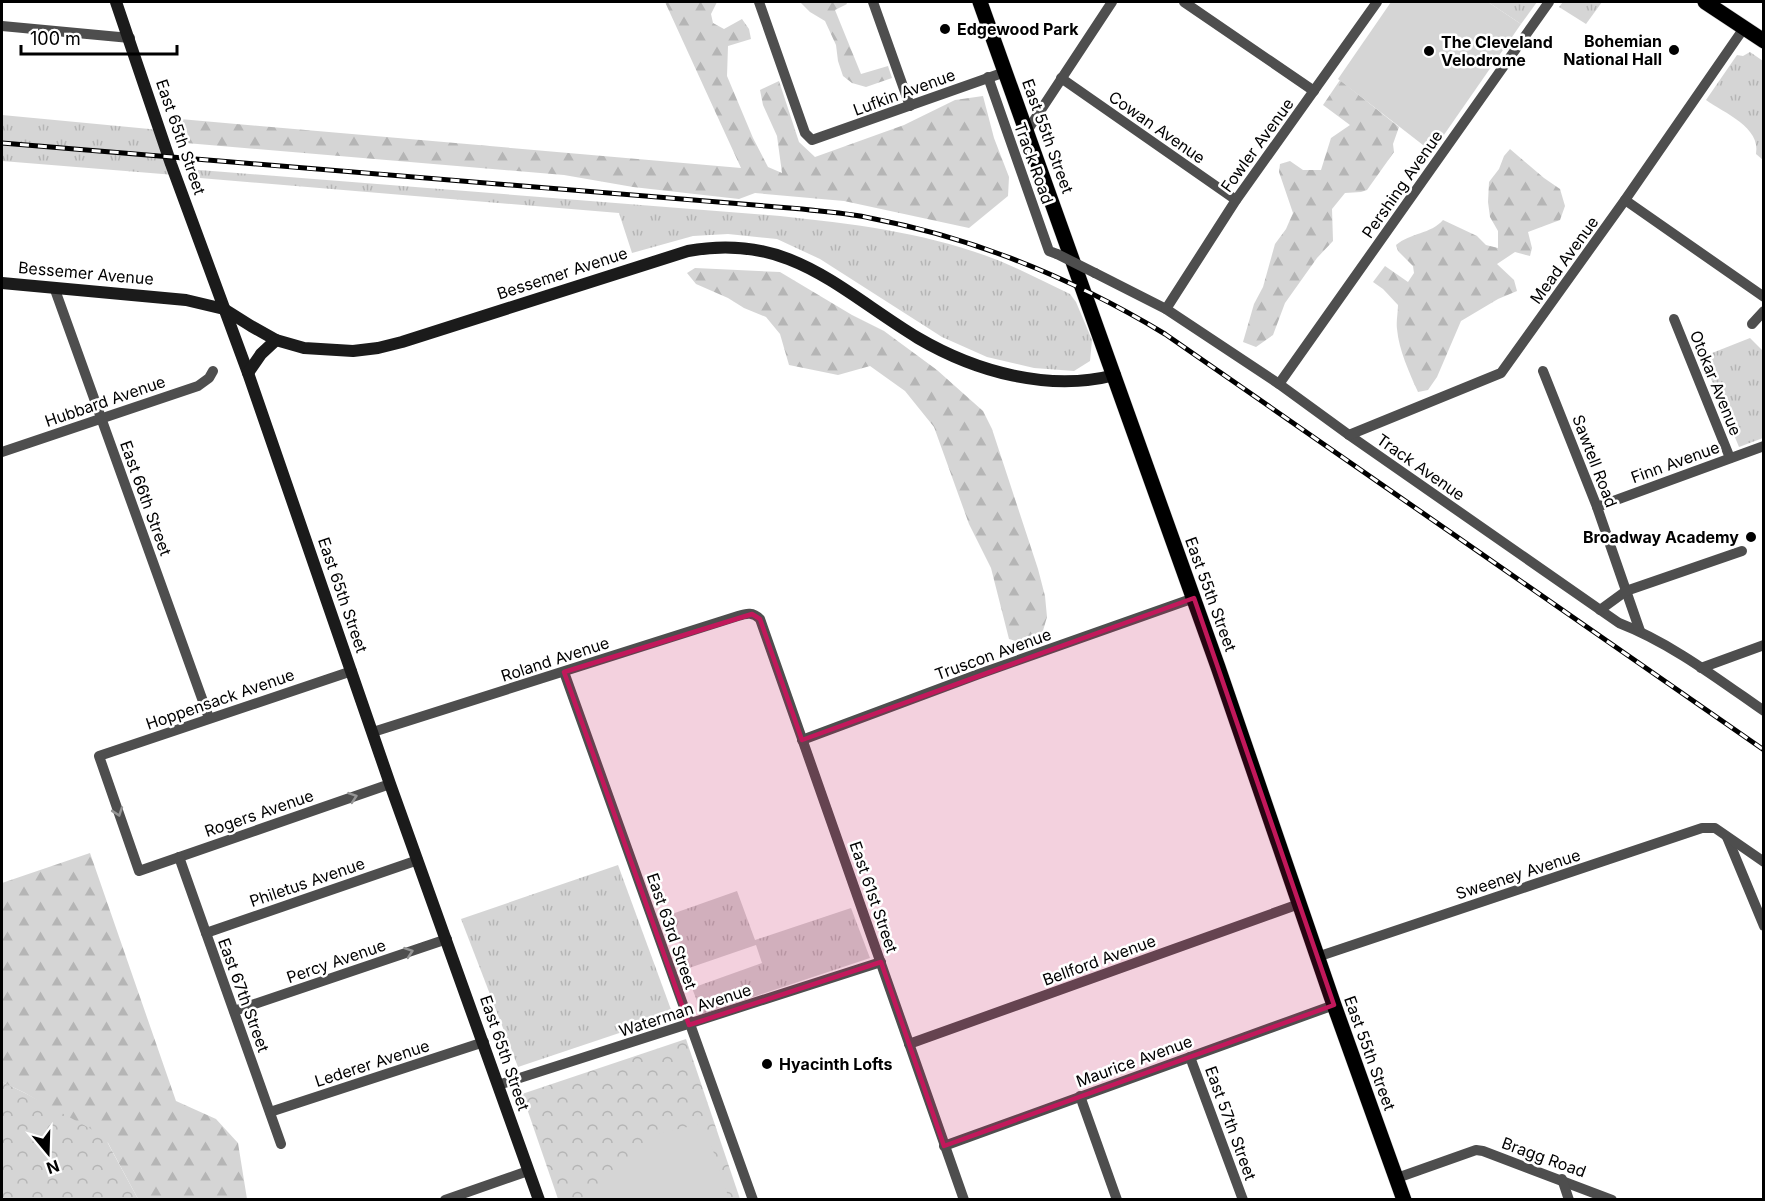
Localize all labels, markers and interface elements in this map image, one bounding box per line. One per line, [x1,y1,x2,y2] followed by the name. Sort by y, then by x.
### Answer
[21,18,177,56] scale bar
[957,19,1079,39] place label: Edgewood Park
[938,22,952,36] marker: Edgewood Park
[30,28,81,49] text: 100 m
[1563,31,1662,69] place label: Bohemian National Hall
[1441,32,1553,70] place label: The Cleveland Velodrome
[1667,43,1681,57] marker: Bohemian National Hall
[1422,44,1436,58] marker: The Cleveland Velodrome
[850,64,958,120] street label: Lufkin Avenue
[1018,76,1078,196] street label: East 55th Street
[152,77,210,197] street label: East 65th Street
[1105,86,1209,168] street label: Cowan Avenue
[1216,94,1298,196] street label: Fowler Avenue
[1010,119,1058,207] street label: Track Road
[1357,126,1447,242] street label: Pershing Avenue
[1526,212,1602,308] street label: Mead Avenue
[494,242,630,304] street label: Bessemer Avenue
[17,257,155,289] street label: Bessemer Avenue
[1686,328,1746,438] street label: Otokar Avenue
[42,371,168,431] street label: Hubbard Avenue
[1568,412,1622,510] street label: Sawtell Road
[1373,429,1469,505] street label: Track Avenue
[1628,437,1722,487] street label: Finn Avenue
[116,438,176,558] street label: East 66th Street
[1583,527,1739,547] place label: Broadway Academy
[1744,530,1758,544] marker: Broadway Academy
[1181,534,1241,654] street label: East 55th Street
[314,535,372,655] street label: East 65th Street
[932,624,1054,684] street label: Truscon Avenue
[498,632,612,686] street label: Roland Avenue
[143,664,297,734] street label: Hoppensack Avenue
[202,785,316,841] street label: Rogers Avenue
[347,792,358,805] one-way arrow
[111,806,123,817] one-way arrow
[846,839,902,955] street label: East 61st Street
[1453,844,1583,904] street label: Sweeney Avenue
[247,853,367,911] street label: Philetus Avenue
[643,870,701,992] street label: East 63rd Street
[1040,930,1158,990] street label: Bellford Avenue
[214,935,274,1055] street label: East 67th Street
[284,935,388,987] street label: Percy Avenue
[403,947,414,960] one-way arrow
[616,979,754,1041] street label: Waterman Avenue
[476,993,534,1113] street label: East 65th Street
[1340,993,1400,1113] street label: East 55th Street
[1073,1031,1195,1091] street label: Maurice Avenue
[312,1035,432,1091] street label: Lederer Avenue
[779,1054,893,1074] place label: Hyacinth Lofts
[760,1057,774,1071] marker: Hyacinth Lofts
[1201,1063,1261,1183] street label: East 57th Street
[18,1123,78,1183] north arrow
[1499,1133,1589,1181] street label: Bragg Road
[44,1156,62,1179] text: N

